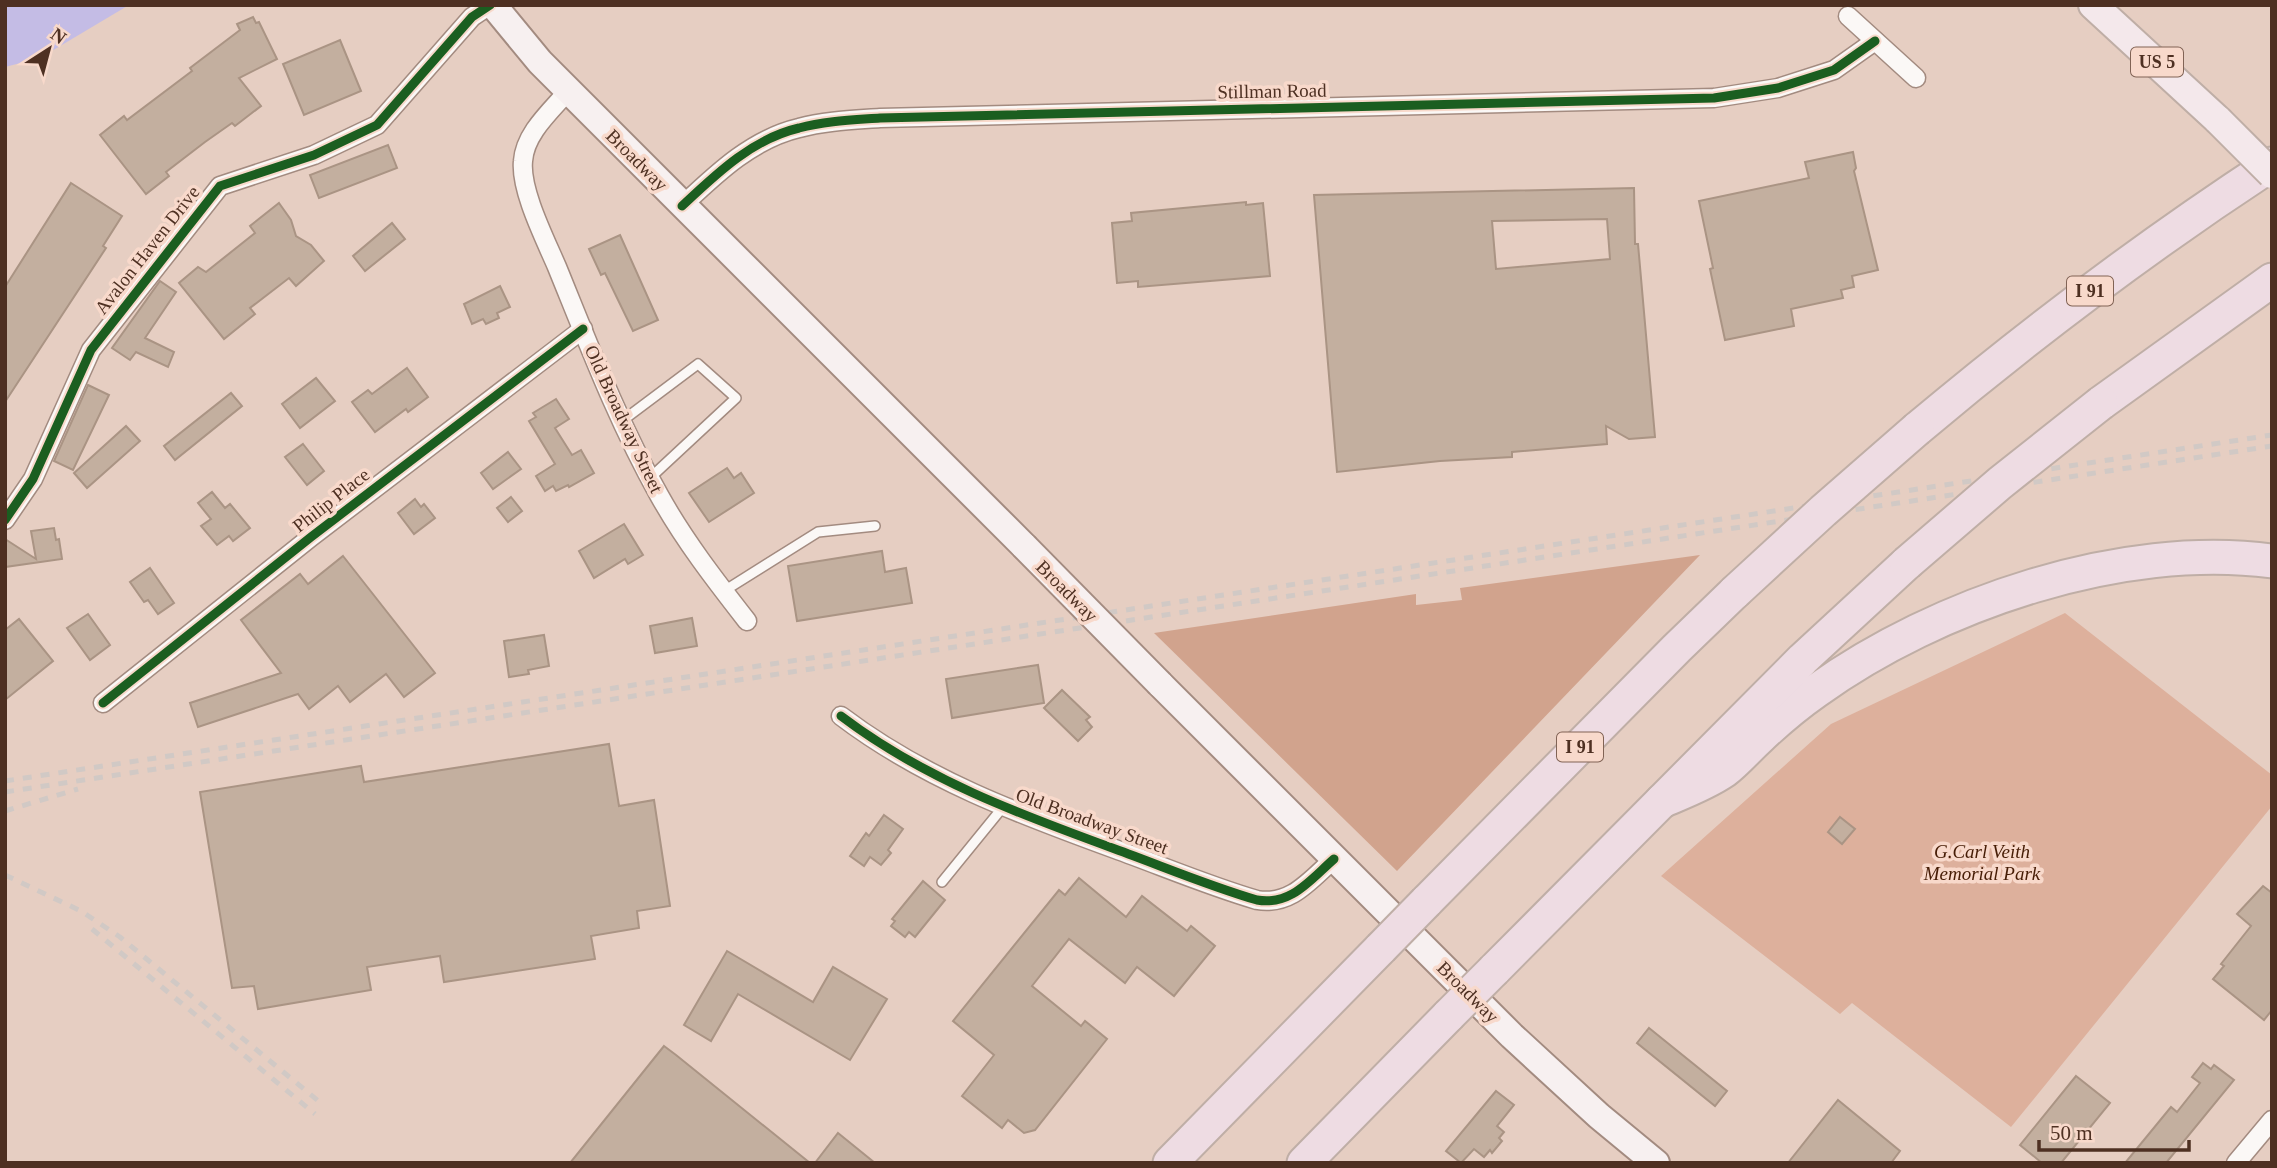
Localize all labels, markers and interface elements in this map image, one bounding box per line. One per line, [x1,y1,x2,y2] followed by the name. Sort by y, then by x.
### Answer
[14,14,84,84] north arrow
[47,23,71,48] text: N
[2131,48,2183,76] road number: US 5
[1217,80,1327,102] street label: Stillman Road
[602,125,672,195] street label: Broadway
[90,182,204,318] street label: Avalon Haven Drive
[2067,276,2113,306] road number: I 91
[581,342,668,497] street label: Old Broadway Street
[289,464,373,536] street label: Philip Place
[1032,556,1102,626] street label: Broadway
[1557,732,1603,762] road number: I 91
[1013,784,1172,859] street label: Old Broadway Street
[1923,841,2041,884] park label: G.Carl Veith Memorial Park
[1433,957,1503,1027] street label: Broadway
[2039,1108,2190,1152] scale bar
[2050,1121,2093,1145] text: 50 m

